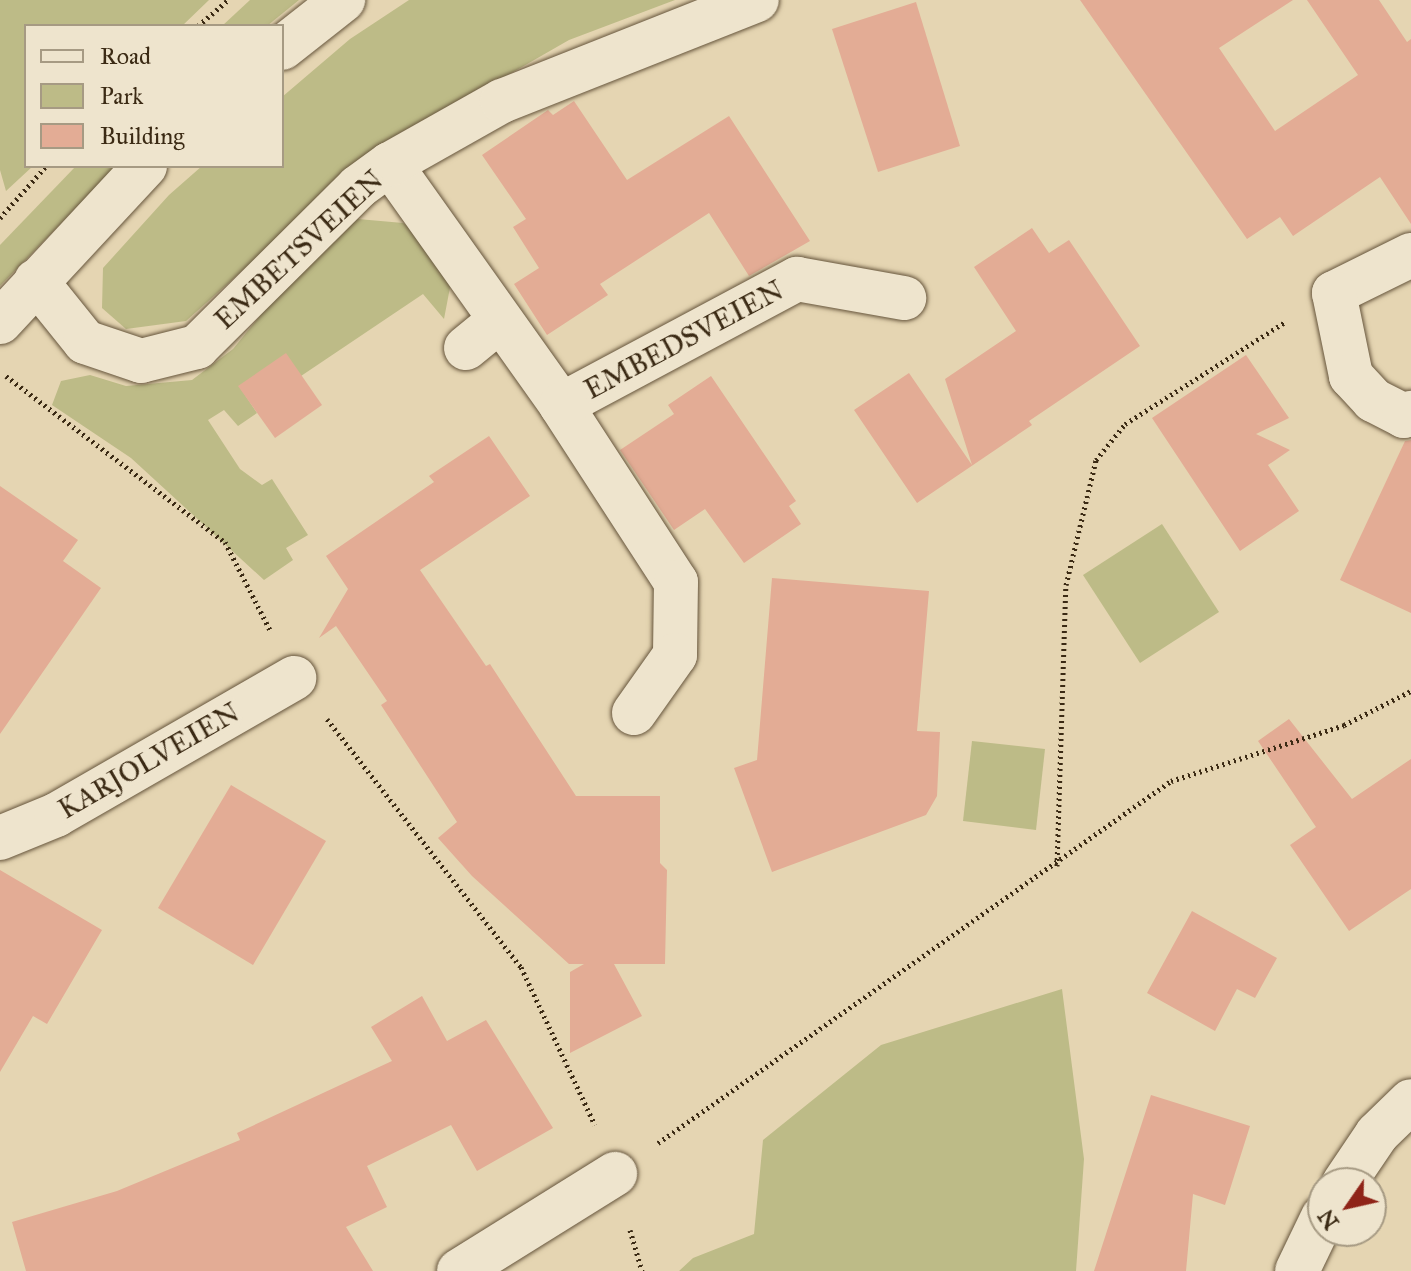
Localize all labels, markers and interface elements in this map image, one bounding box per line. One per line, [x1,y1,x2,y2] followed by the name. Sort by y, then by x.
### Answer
[24,24,284,168] legend
[100,41,151,71] text: Road
[100,81,143,111] text: Park
[100,121,185,151] text: Building
[208,163,390,337] street label: EMBETSVEIEN
[579,273,789,407] street label: EMBEDSVEIEN
[53,696,245,826] street label: KARJOLVEIEN
[1307,1167,1387,1247] north arrow
[1312,1204,1345,1235] text: N

